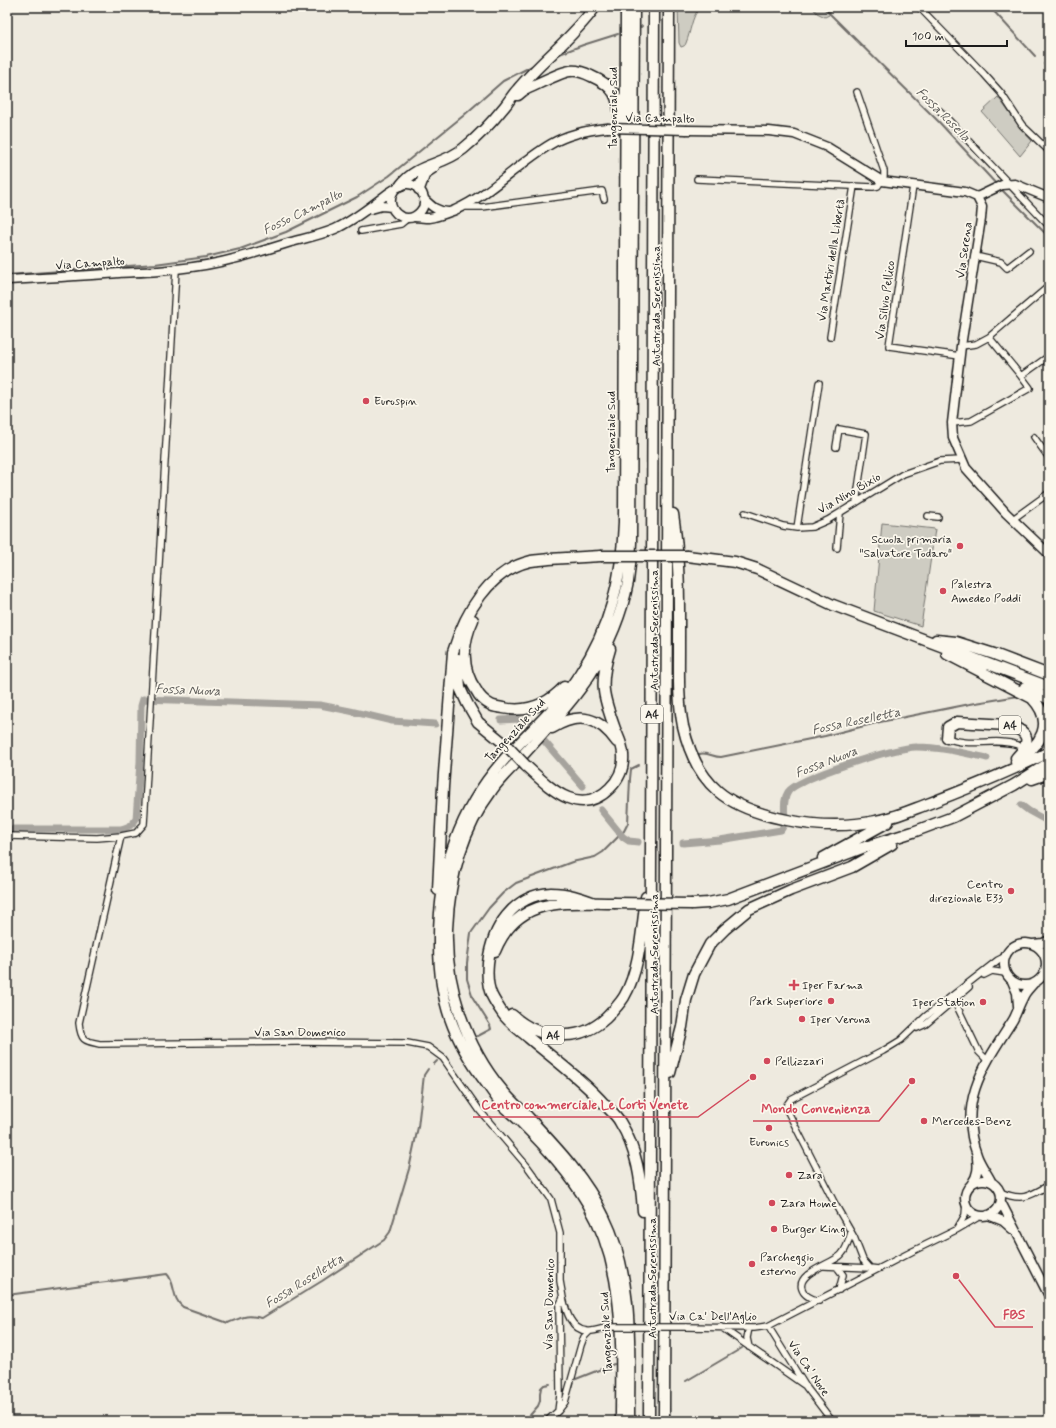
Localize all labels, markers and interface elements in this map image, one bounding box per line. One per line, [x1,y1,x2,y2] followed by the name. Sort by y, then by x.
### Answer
[906,22,1007,48] scale bar
[912,29,944,45] text: 100 m
[606,67,622,149] street label: Tangenziale Sud
[912,84,974,146] water label: Fossa Rosella
[625,110,695,128] street label: Via Campalto
[260,186,346,239] water label: Fosso Campalto
[814,197,850,323] street label: Via Martiri della Libertà
[953,221,977,279] street label: Via Serena
[649,245,665,367] street label: Autostrada Serenissima
[55,254,125,274] street label: Via Campalto
[873,260,899,341] street label: Via Silvio Pellico
[604,391,620,473] street label: Tangenziale Sud
[374,394,418,410] place label: Eurospin
[361,396,371,406] marker: Eurospin
[815,469,884,518] street label: Via Nino Bixio
[860,532,952,562] place label: Scuola primaria "Salvatore Todaro"
[955,541,965,551] marker: Scuola primaria "Salvatore Todaro"
[647,569,663,691] street label: Autostrada Serenissima
[951,577,1021,607] place label: Palestra Amedeo Poddi
[938,586,948,596] marker: Palestra Amedeo Poddi
[155,681,221,700] water label: Fossa Nuova
[482,695,550,766] street label: Tangenziale Sud
[811,704,902,739] water label: Fossa Roselletta
[641,705,663,723] road number: A4
[999,716,1021,734] road number: A4
[793,743,860,782] water label: Fossa Nuova
[929,877,1003,907] place label: Centro direzionale E33
[1006,886,1016,896] marker: Centro direzionale E33
[647,893,663,1015] street label: Autostrada Serenissima
[802,978,863,994] place label: Iper Farma
[789,980,799,990] marker: Iper Farma
[749,994,823,1010] place label: Park Superiore
[912,995,975,1011] place label: Iper Station
[826,996,836,1006] marker: Park Superiore
[978,997,988,1007] marker: Iper Station
[810,1012,871,1028] place label: Iper Verona
[797,1014,807,1024] marker: Iper Verona
[254,1025,346,1041] street label: Via San Domenico
[542,1026,564,1044] road number: A4
[775,1054,824,1070] place label: Pellizzari
[762,1056,772,1066] marker: Pellizzari
[473,1092,698,1117] callout: Centro commerciale Le Corti Venete
[753,1096,879,1121] callout: Mondo Convenienza
[481,1097,689,1114] text: Centro commerciale Le Corti Venete
[761,1101,871,1118] text: Mondo Convenienza
[932,1114,1012,1130] place label: Mercedes-Benz
[919,1116,929,1126] marker: Mercedes-Benz
[764,1123,774,1133] marker: Euronics
[749,1135,789,1151] place label: Euronics
[797,1168,823,1184] place label: Zara
[784,1170,794,1180] marker: Zara
[780,1196,837,1212] place label: Zara Home
[767,1198,777,1208] marker: Zara Home
[645,1217,661,1339] street label: Autostrada Serenissima
[782,1222,845,1238] place label: Burger King
[769,1224,779,1234] marker: Burger King
[262,1250,348,1312] water label: Fossa Roselletta
[760,1250,814,1280] place label: Parcheggio esterno
[541,1258,559,1350] street label: Via San Domenico
[747,1259,757,1269] marker: Parcheggio esterno
[597,1292,617,1374] street label: Tangenziale Sud
[995,1302,1033,1327] callout: FBS
[1003,1307,1026,1324] text: FBS
[669,1309,757,1325] street label: Via Ca' Dell'Aglio
[784,1337,833,1400] street label: Via Ca' Nove

